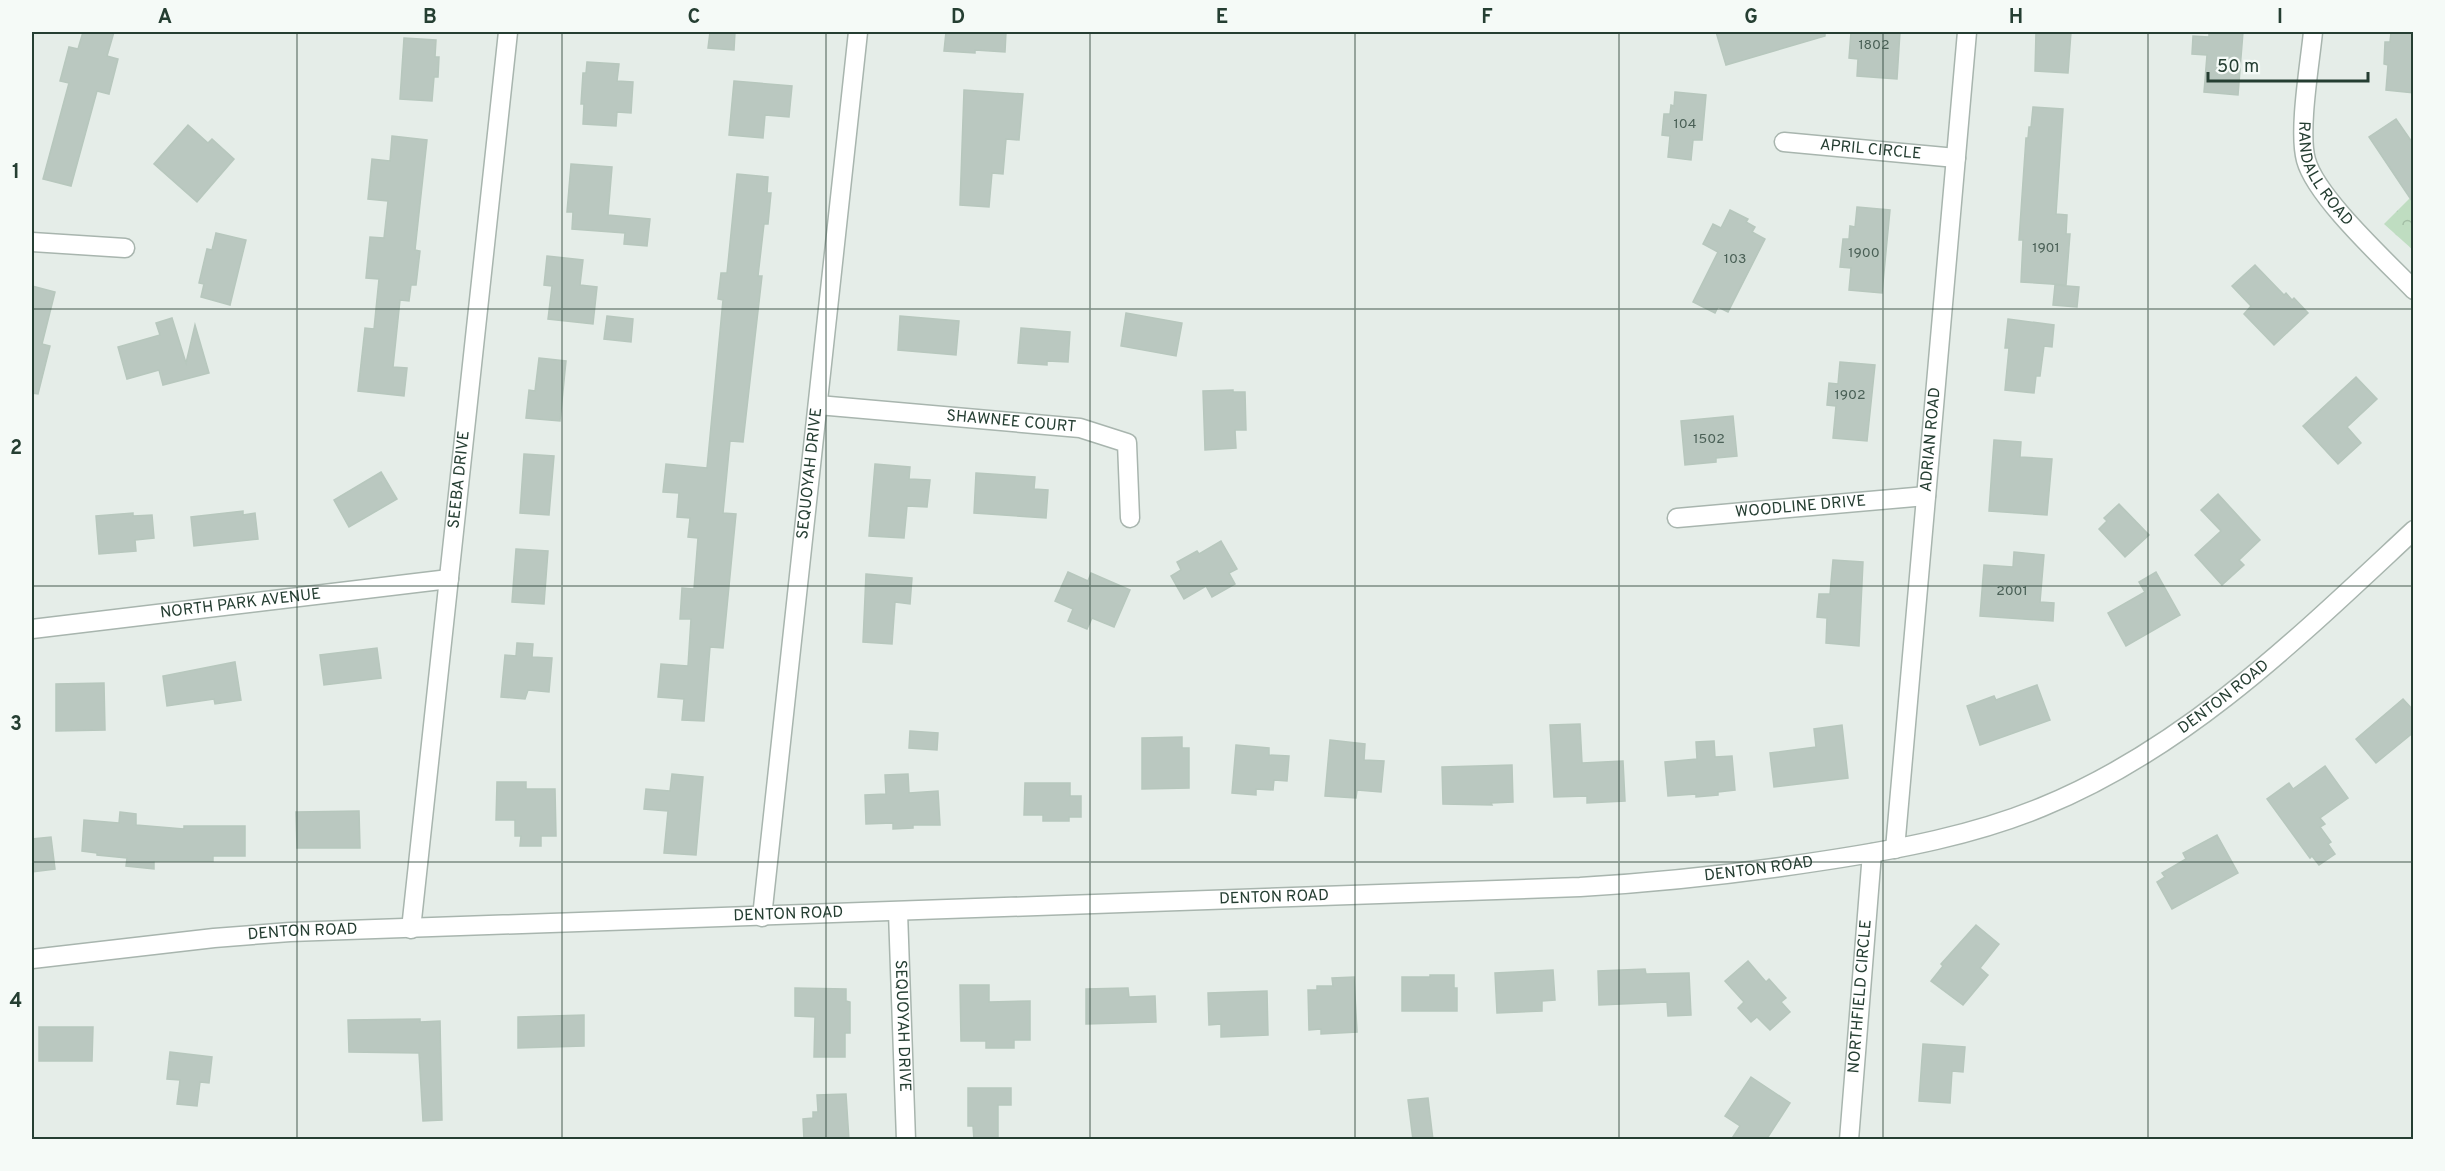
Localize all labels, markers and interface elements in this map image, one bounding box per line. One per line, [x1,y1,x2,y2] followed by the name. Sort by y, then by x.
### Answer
[158,5,172,31] text: A
[423,5,437,31] text: B
[688,5,700,31] text: C
[951,5,965,31] text: D
[1216,5,1228,31] text: E
[1481,5,1493,31] text: F
[1744,5,1758,31] text: G
[2009,5,2023,31] text: H
[2277,5,2283,31] text: I
[1858,37,1890,54] house number: 1802
[2208,45,2368,83] scale bar
[2217,56,2259,79] text: 50 m
[1674,116,1696,133] house number: 104
[2293,121,2357,231] street label: RANDALL ROAD
[1819,135,1922,165] street label: APRIL CIRCLE
[12,160,20,186] text: 1
[2032,240,2060,257] house number: 1901
[1848,245,1880,262] house number: 1900
[1724,251,1746,268] house number: 103
[1917,386,1946,493] street label: ADRIAN ROAD
[1834,387,1866,404] house number: 1902
[945,406,1077,438] street label: SHAWNEE COURT
[793,407,827,540] street label: SEQUOYAH DRIVE
[444,430,475,530] street label: SEEBA DRIVE
[1693,431,1725,448] house number: 1502
[10,436,22,462] text: 2
[1734,491,1867,523] street label: WOODLINE DRIVE
[1996,583,2028,600] house number: 2001
[159,584,322,624] street label: NORTH PARK AVENUE
[2174,656,2274,739] street label: DENTON ROAD
[10,712,22,738] text: 3
[1703,852,1815,886] street label: DENTON ROAD
[1219,886,1329,910] street label: DENTON ROAD
[733,903,844,927] street label: DENTON ROAD
[1844,919,1877,1074] street label: NORTHFIELD CIRCLE
[247,920,358,945] street label: DENTON ROAD
[890,959,914,1092] street label: SEQUOYAH DRIVE
[10,989,22,1015] text: 4

